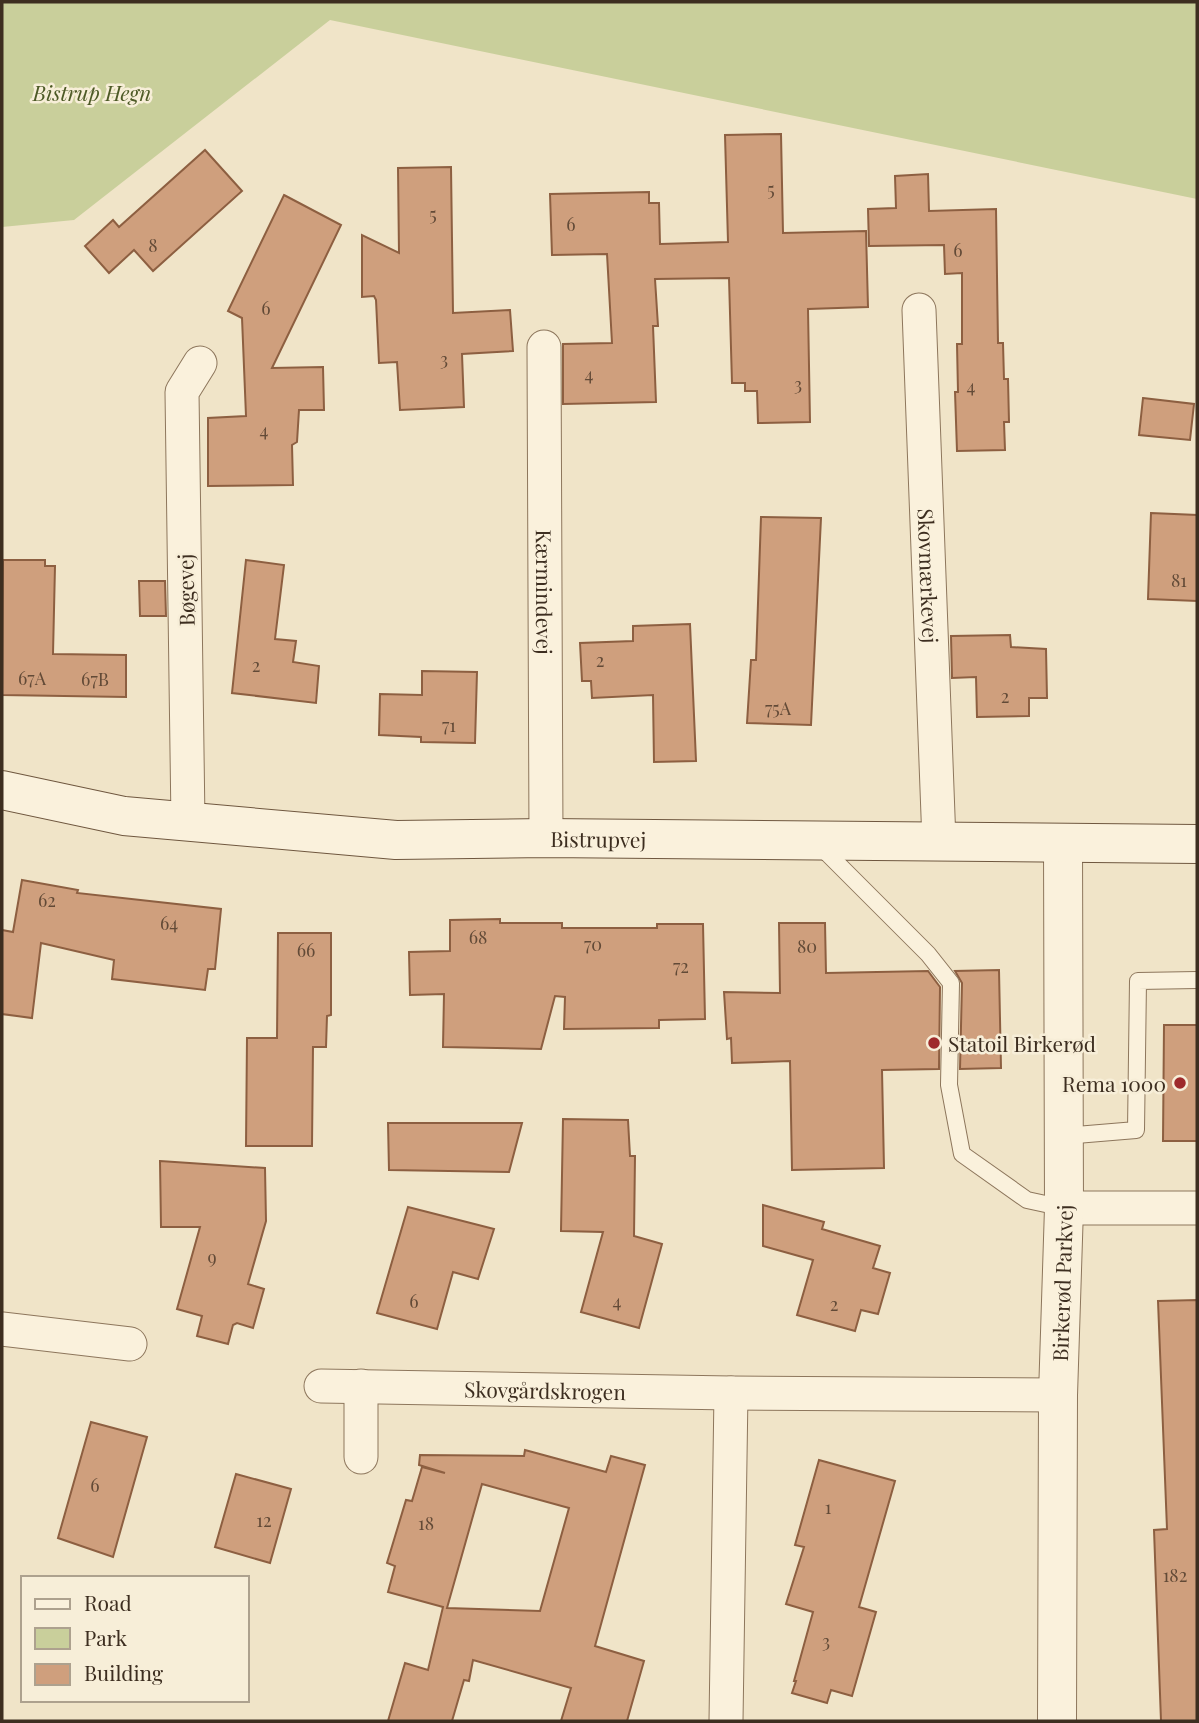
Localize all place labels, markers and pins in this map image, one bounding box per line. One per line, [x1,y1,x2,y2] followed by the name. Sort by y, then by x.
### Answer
[948,1029,1096,1057] place label: Statoil Birkerød
[926,1035,942,1051] marker: Statoil Birkerød
[1062,1069,1166,1097] place label: Rema 1000
[1172,1075,1188,1091] marker: Rema 1000

